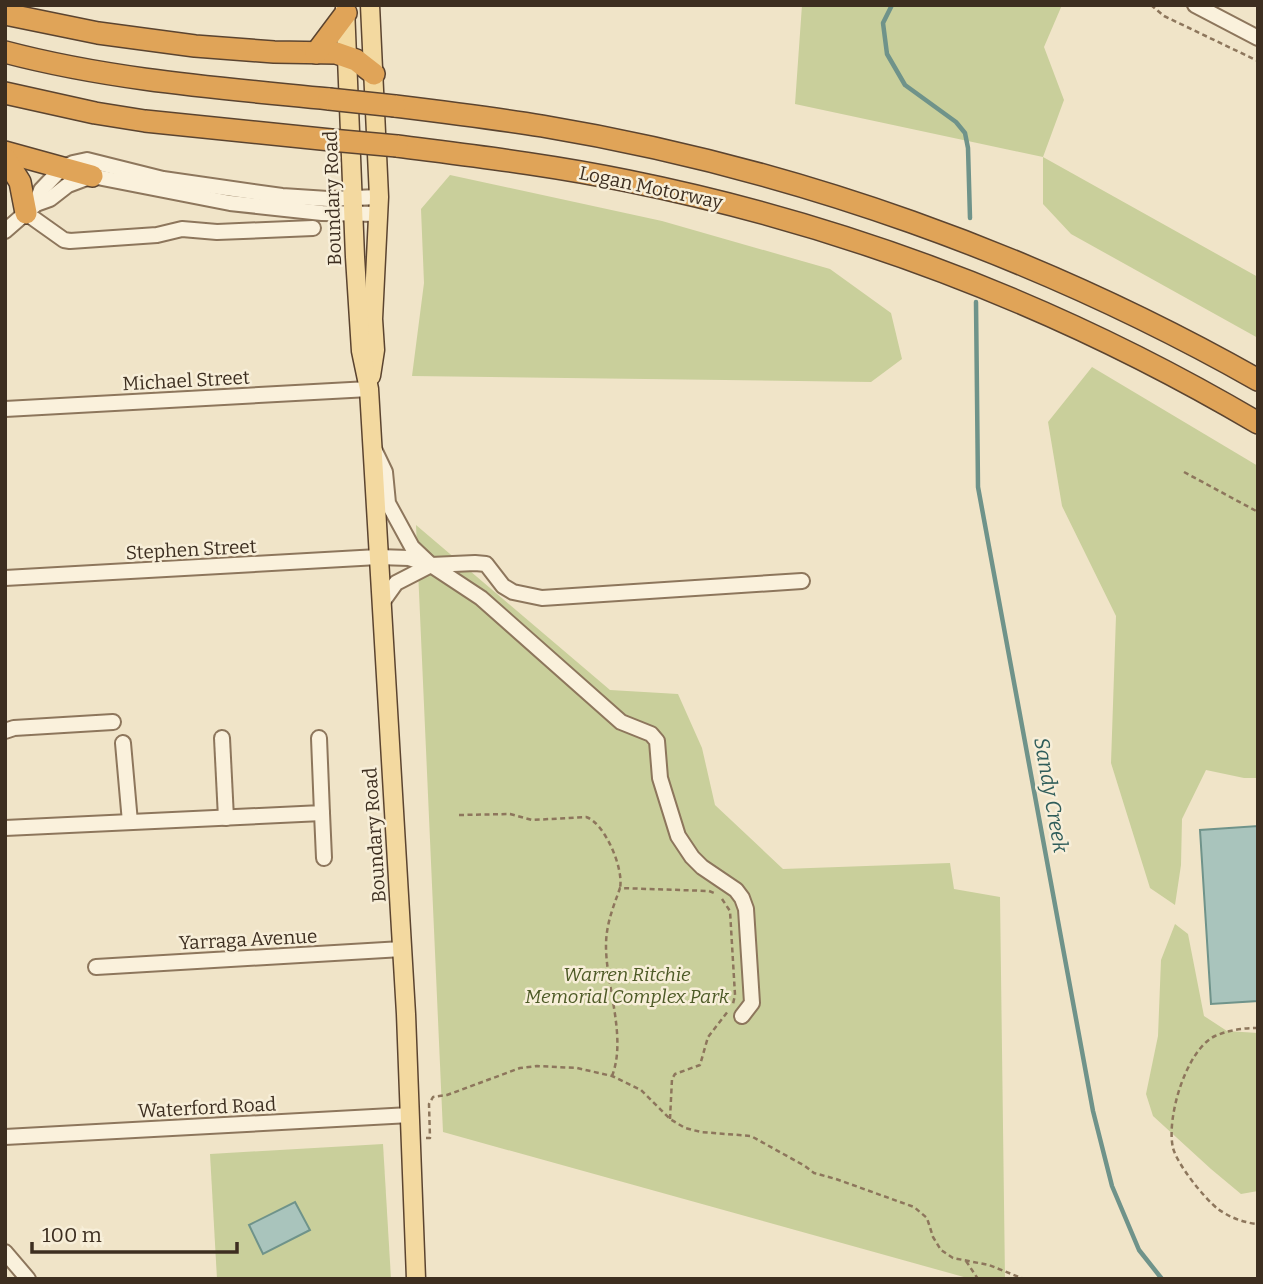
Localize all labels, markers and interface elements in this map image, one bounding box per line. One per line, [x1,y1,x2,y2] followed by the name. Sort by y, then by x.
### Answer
[319,130,346,266] street label: Boundary Road
[577,161,726,214] street label: Logan Motorway
[122,366,250,395] street label: Michael Street
[125,535,257,564] street label: Stephen Street
[1028,735,1074,855] water label: Sandy Creek
[358,767,391,903] street label: Boundary Road
[178,924,318,955] street label: Yarraga Avenue
[525,963,730,1008] park label: Warren Ritchie Memorial Complex Park
[137,1092,277,1123] street label: Waterford Road
[32,1210,236,1254] scale bar
[42,1222,102,1248] text: 100 m

